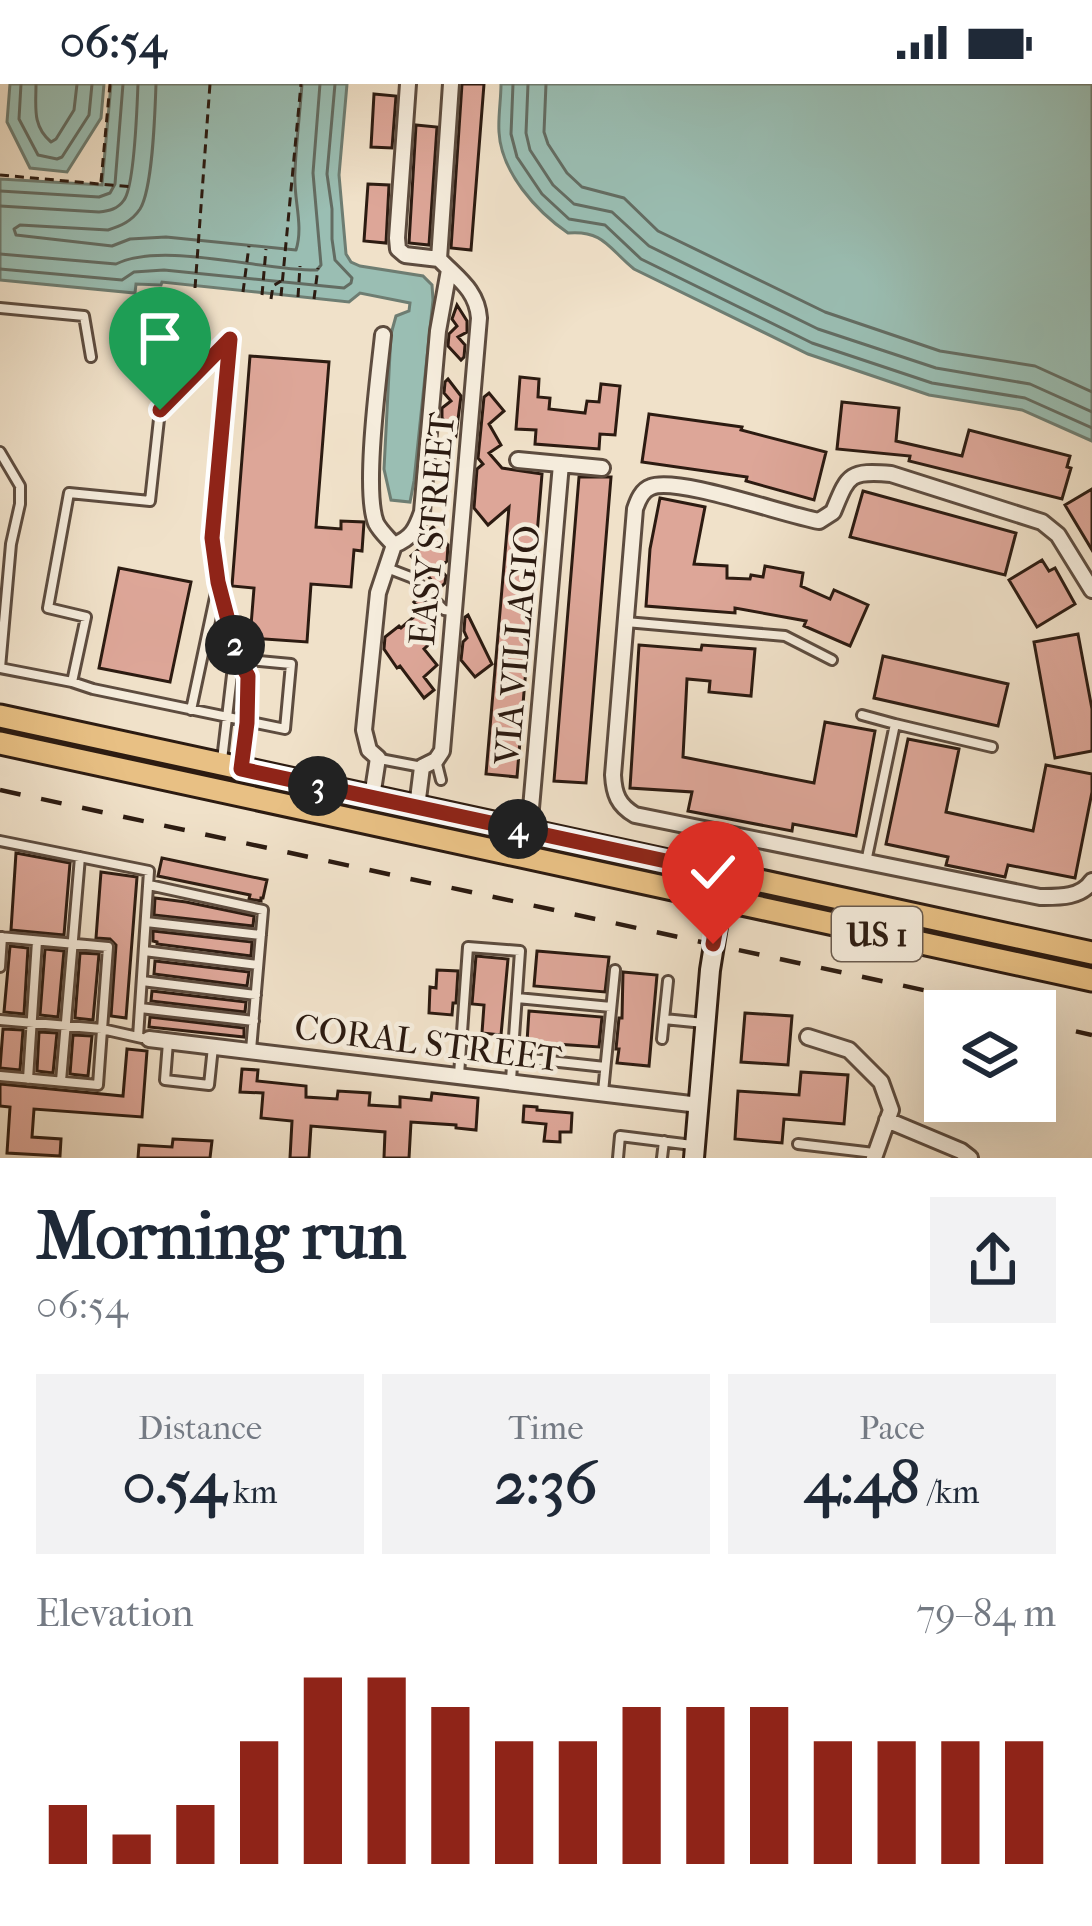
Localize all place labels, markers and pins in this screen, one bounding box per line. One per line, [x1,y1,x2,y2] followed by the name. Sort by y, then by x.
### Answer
[109,287,211,410] pin
[205,615,265,675] pin: 2
[288,756,348,816] pin: 3
[488,799,548,859] pin: 4
[662,821,764,944] pin

